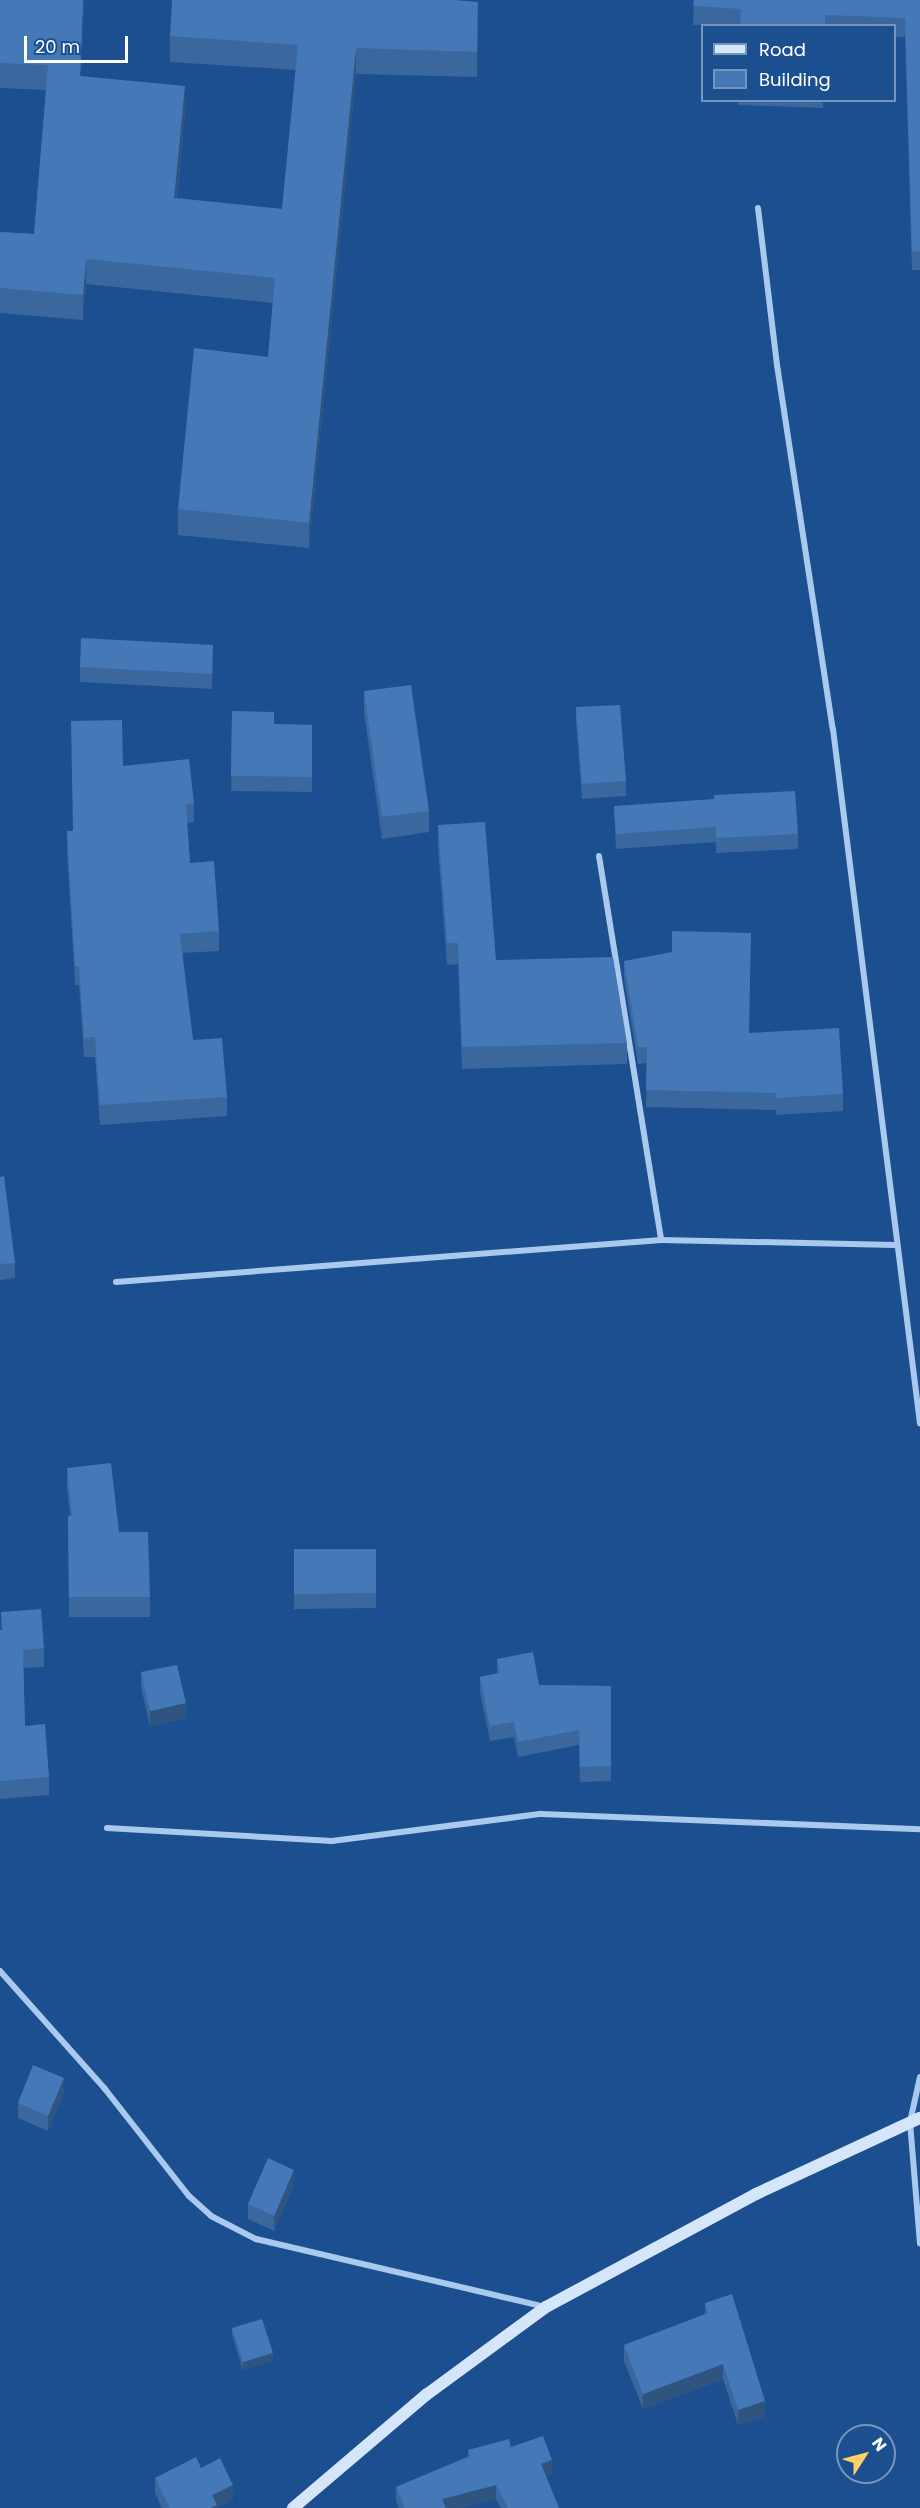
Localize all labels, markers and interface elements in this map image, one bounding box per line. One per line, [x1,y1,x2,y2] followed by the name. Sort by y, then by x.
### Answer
[27,24,130,62] scale bar
[701,24,896,102] legend
[35,34,80,59] text: 20 m
[759,37,806,62] text: Road
[759,67,831,92] text: Building
[836,2424,896,2484] north arrow
[867,2433,892,2456] text: N

